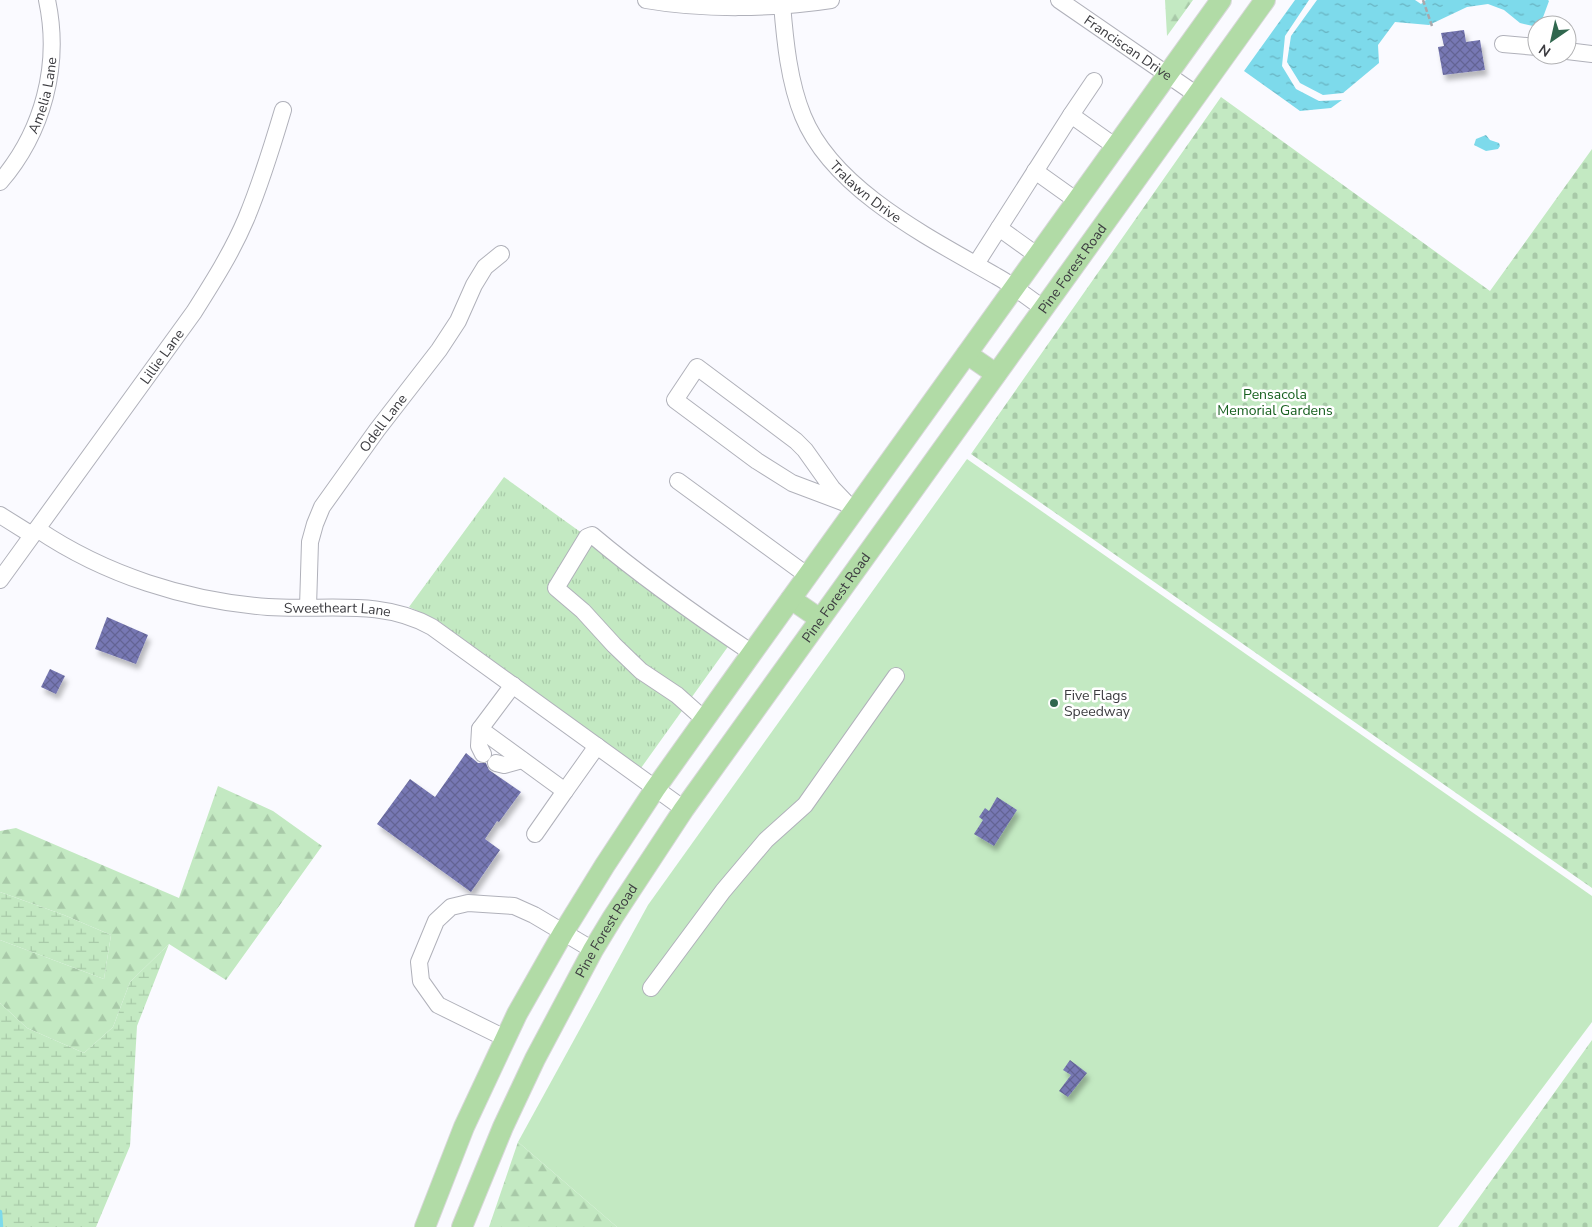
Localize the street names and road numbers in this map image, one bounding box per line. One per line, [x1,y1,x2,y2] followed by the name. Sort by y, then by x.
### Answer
[1080,11,1176,85] street label: Franciscan Drive
[24,56,61,137] street label: Amelia Lane
[825,157,905,227] street label: Tralawn Drive
[1034,220,1111,318] street label: Pine Forest Road
[136,325,189,388] street label: Lillie Lane
[355,390,412,456] street label: Odell Lane
[798,549,875,647] street label: Pine Forest Road
[284,598,392,622] street label: Sweetheart Lane
[571,880,642,981] street label: Pine Forest Road

